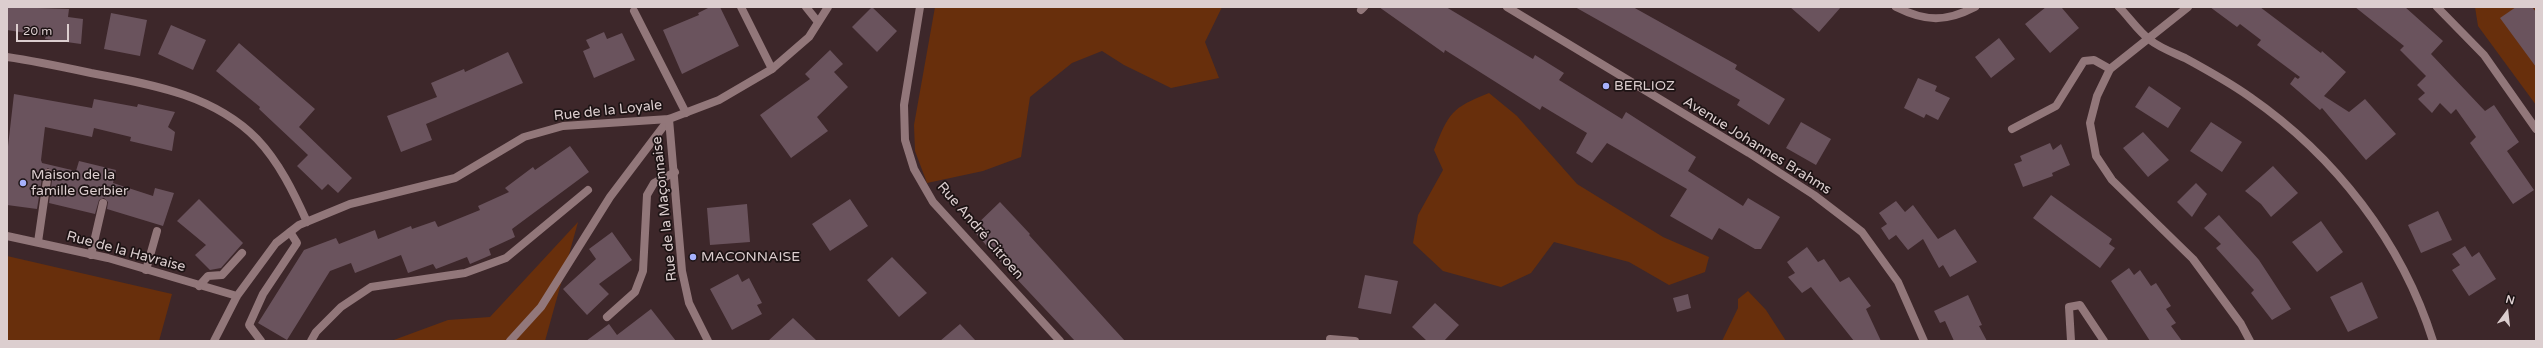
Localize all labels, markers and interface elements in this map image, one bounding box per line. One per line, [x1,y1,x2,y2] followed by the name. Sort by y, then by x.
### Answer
[18,16,71,42] scale bar
[23,24,52,38] text: 20 m
[1614,78,1675,94] place label: BERLIOZ
[1601,81,1611,91] marker: BERLIOZ
[1680,93,1834,199] street label: Avenue Johannes Brahms
[553,97,663,125] street label: Rue de la Loyale
[649,136,681,282] street label: Rue de la Maçonnaise
[31,167,128,200] place label: Maison de la famille Gerbier
[18,178,28,188] marker: Maison de la famille Gerbier
[933,179,1027,283] street label: Rue André Citroen
[65,228,187,276] street label: Rue de la Havraise
[701,249,800,265] place label: MACONNAISE
[688,252,698,262] marker: MACONNAISE
[2487,292,2527,332] north arrow
[2504,293,2516,307] text: N

